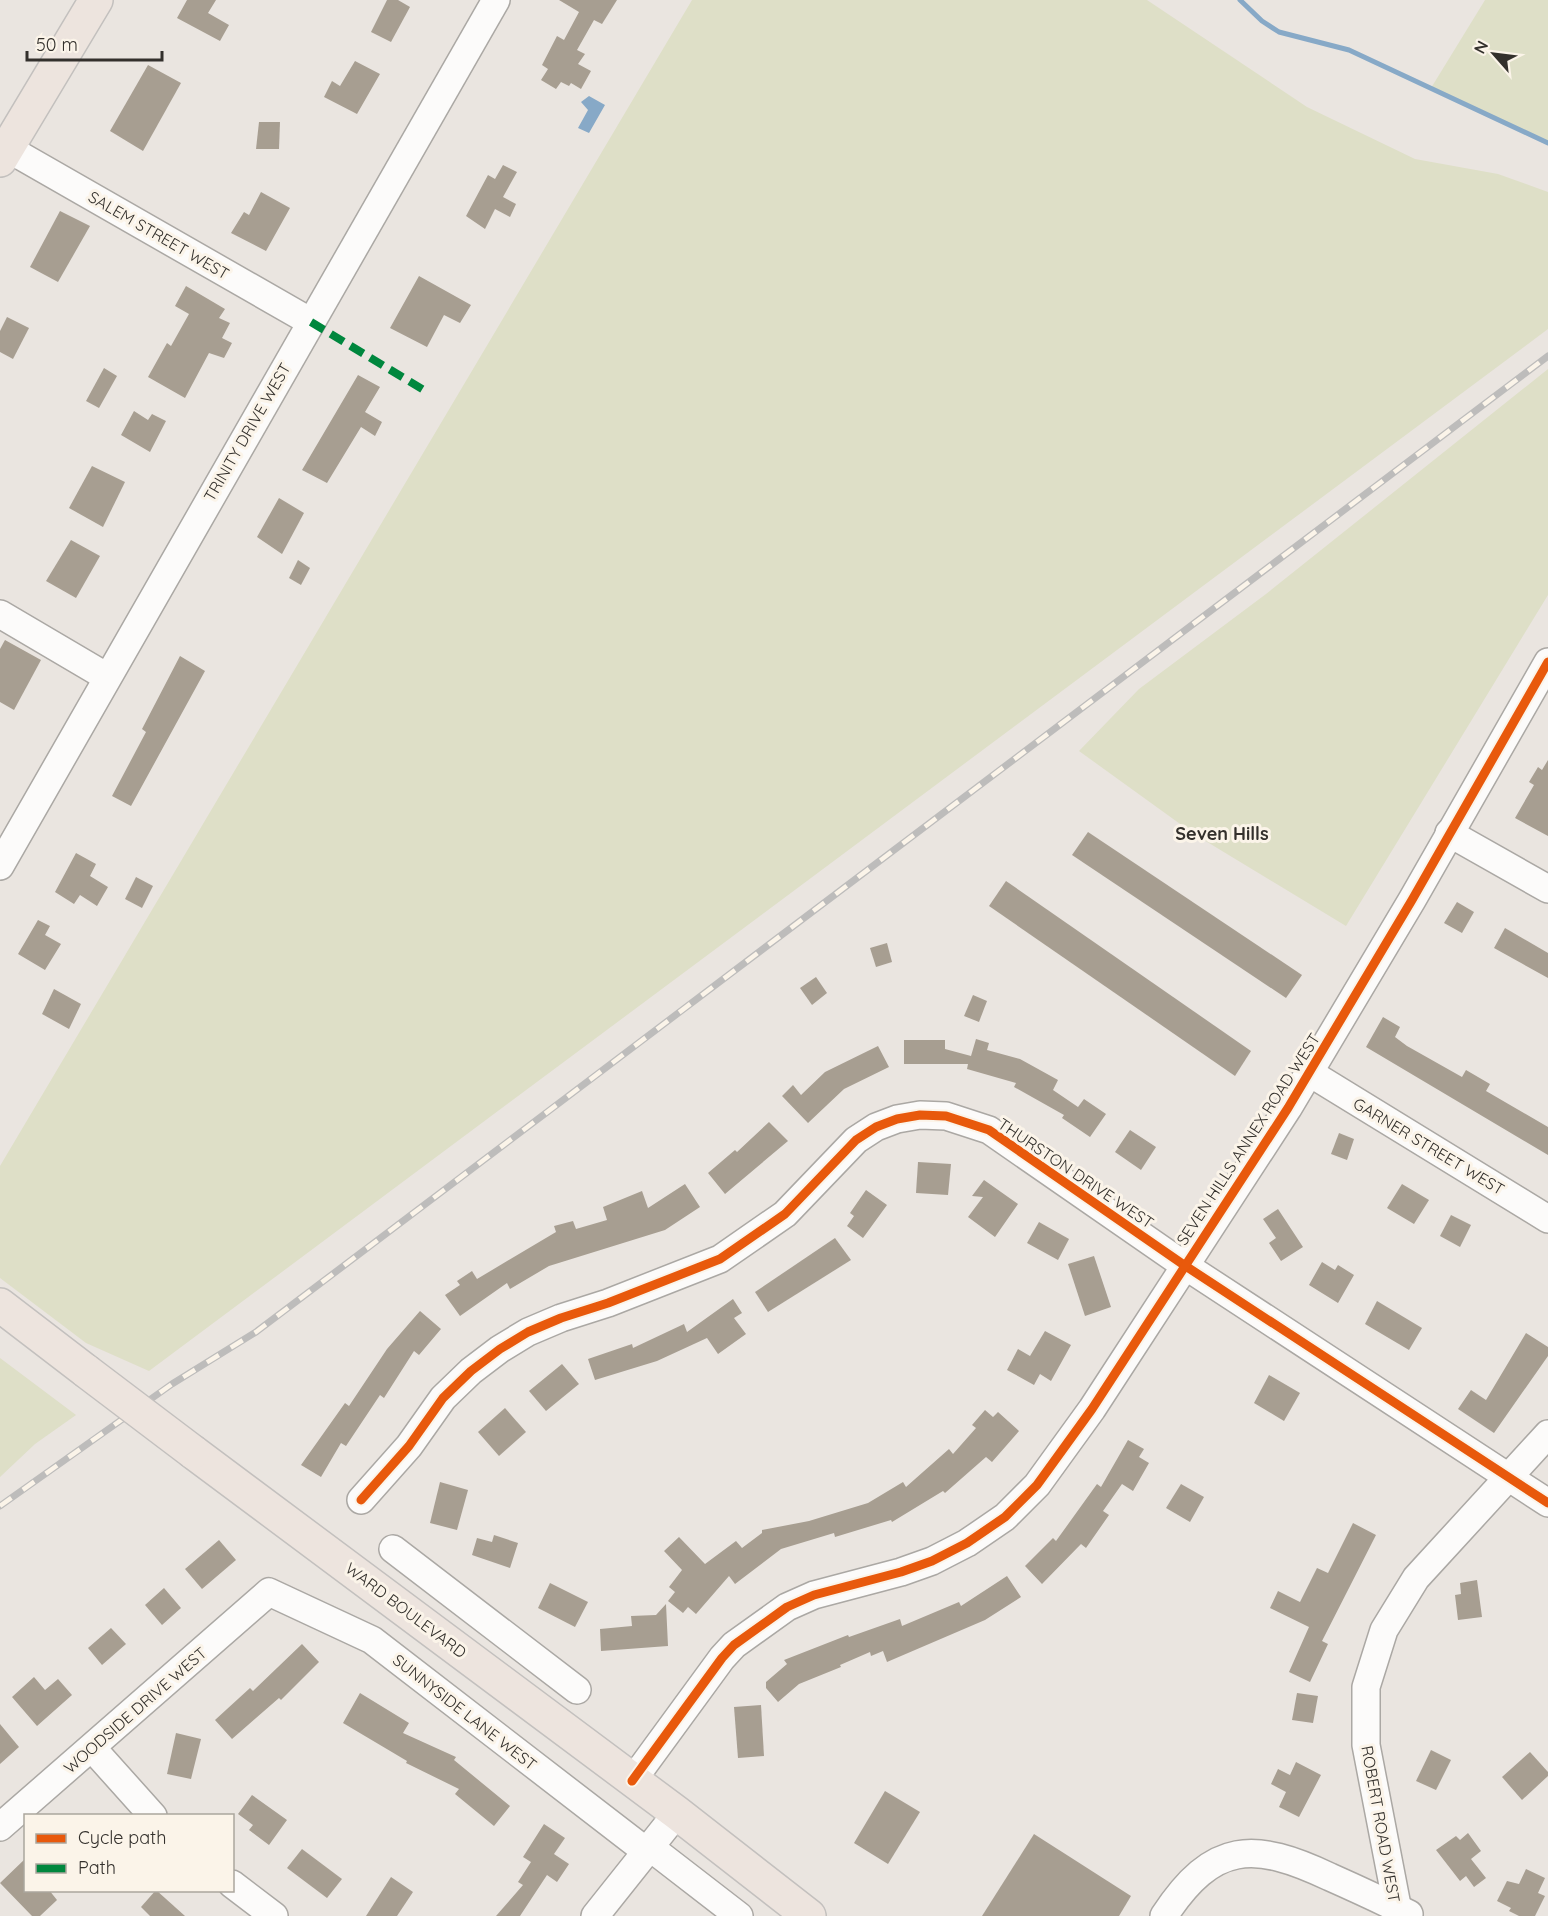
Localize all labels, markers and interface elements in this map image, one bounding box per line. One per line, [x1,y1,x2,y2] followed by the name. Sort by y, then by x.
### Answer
[27,24,162,62] scale bar
[1464,24,1524,84] north arrow
[36,33,78,56] text: 50 m
[1469,37,1492,57] text: N
[85,187,233,284] street label: SALEM STREET WEST
[199,359,295,505] street label: TRINITY DRIVE WEST
[1175,822,1269,845] district label: Seven Hills
[1172,1029,1324,1249] street label: SEVEN HILLS ANNEX ROAD WEST
[1350,1093,1508,1199] street label: GARNER STREET WEST
[994,1113,1158,1233] street label: THURSTON DRIVE WEST
[342,1558,470,1662] street label: WARD BOULEVARD
[59,1642,211,1778] street label: WOODSIDE DRIVE WEST
[389,1650,541,1775] street label: SUNNYSIDE LANE WEST
[1357,1744,1405,1904] street label: ROBERT ROAD WEST
[24,1814,234,1892] legend
[78,1826,166,1849] text: Cycle path
[78,1856,116,1879] text: Path

